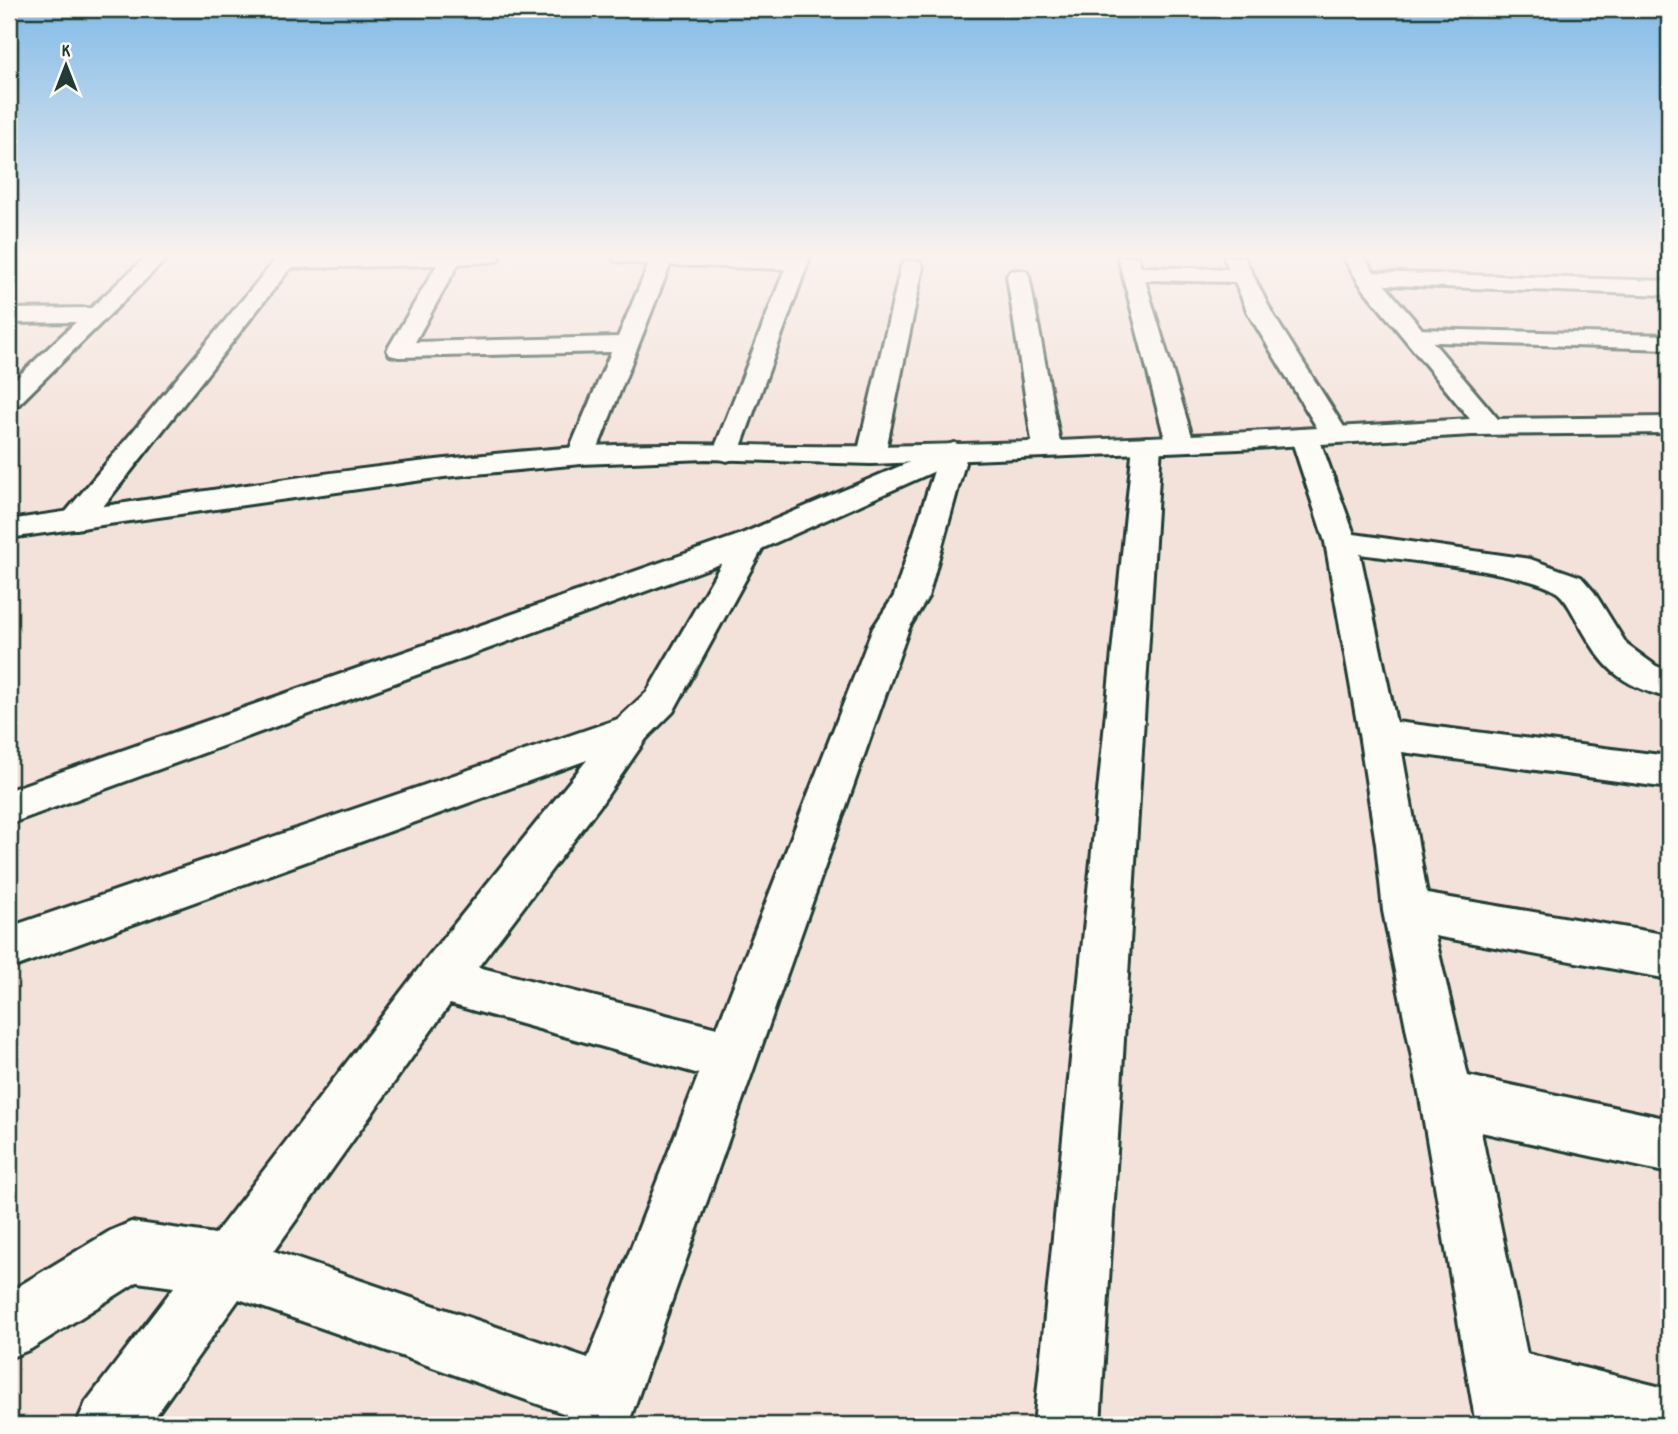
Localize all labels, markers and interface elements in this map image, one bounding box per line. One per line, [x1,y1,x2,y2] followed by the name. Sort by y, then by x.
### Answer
[32,32,102,102] north arrow
[62,39,71,66] text: K

